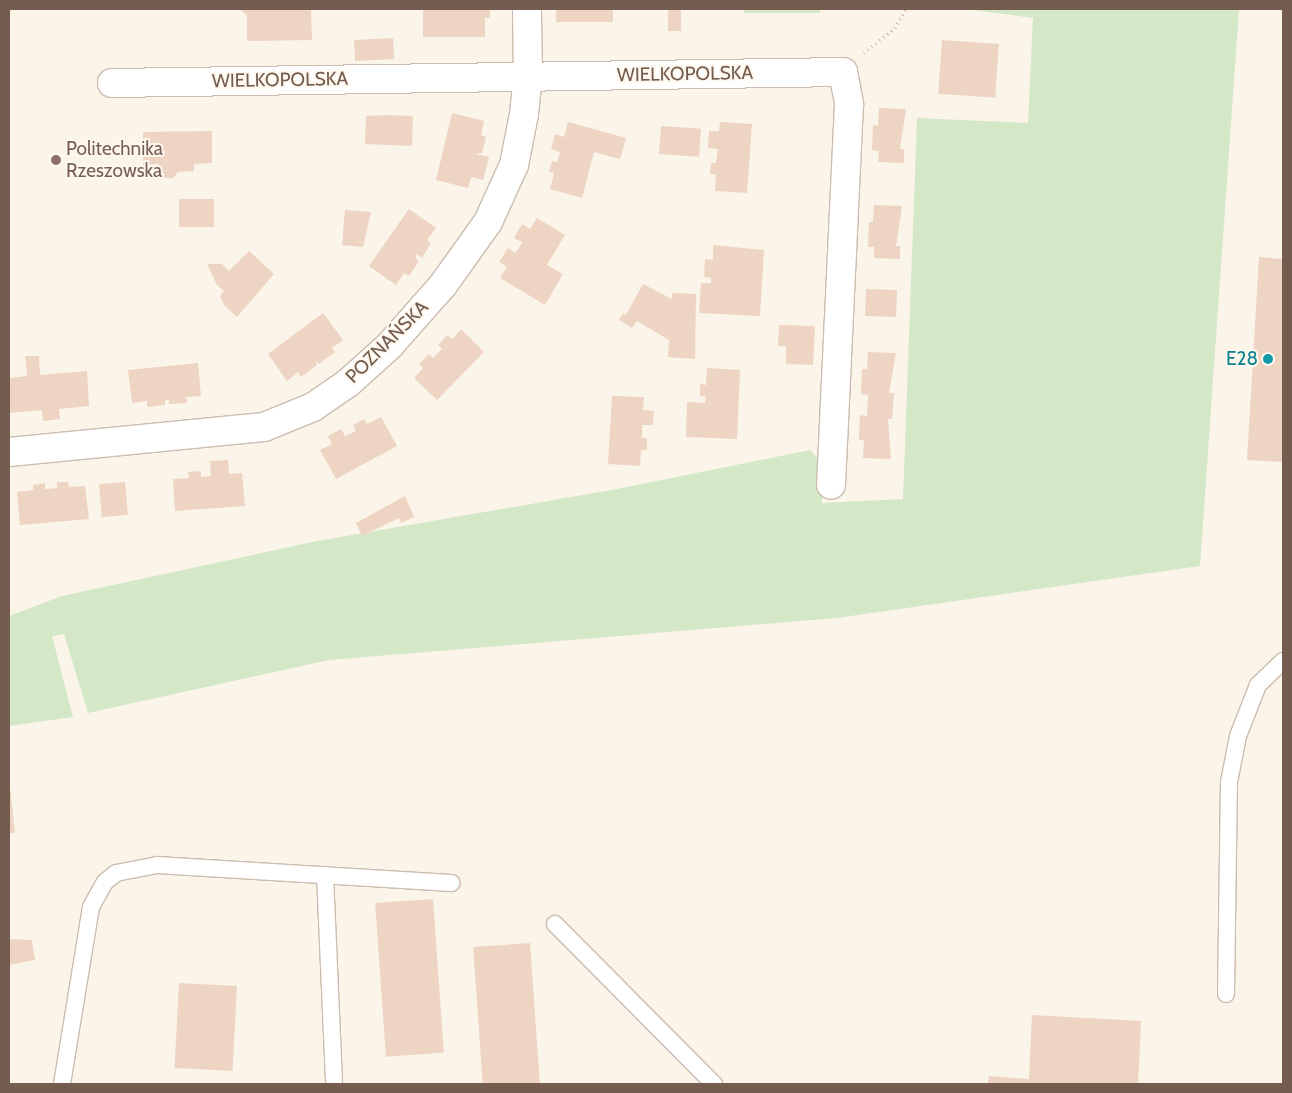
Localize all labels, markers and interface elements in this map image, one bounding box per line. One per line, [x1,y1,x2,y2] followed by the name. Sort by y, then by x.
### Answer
[617,61,753,87] street label: WIELKOPOLSKA
[212,67,348,93] street label: WIELKOPOLSKA
[66,138,163,182] place label: Politechnika Rzeszowska
[50,154,62,166] marker: Politechnika Rzeszowska
[341,296,433,388] street label: POZNAŃSKA
[1226,348,1258,370] place label: E28
[1262,353,1274,365] marker: E28

